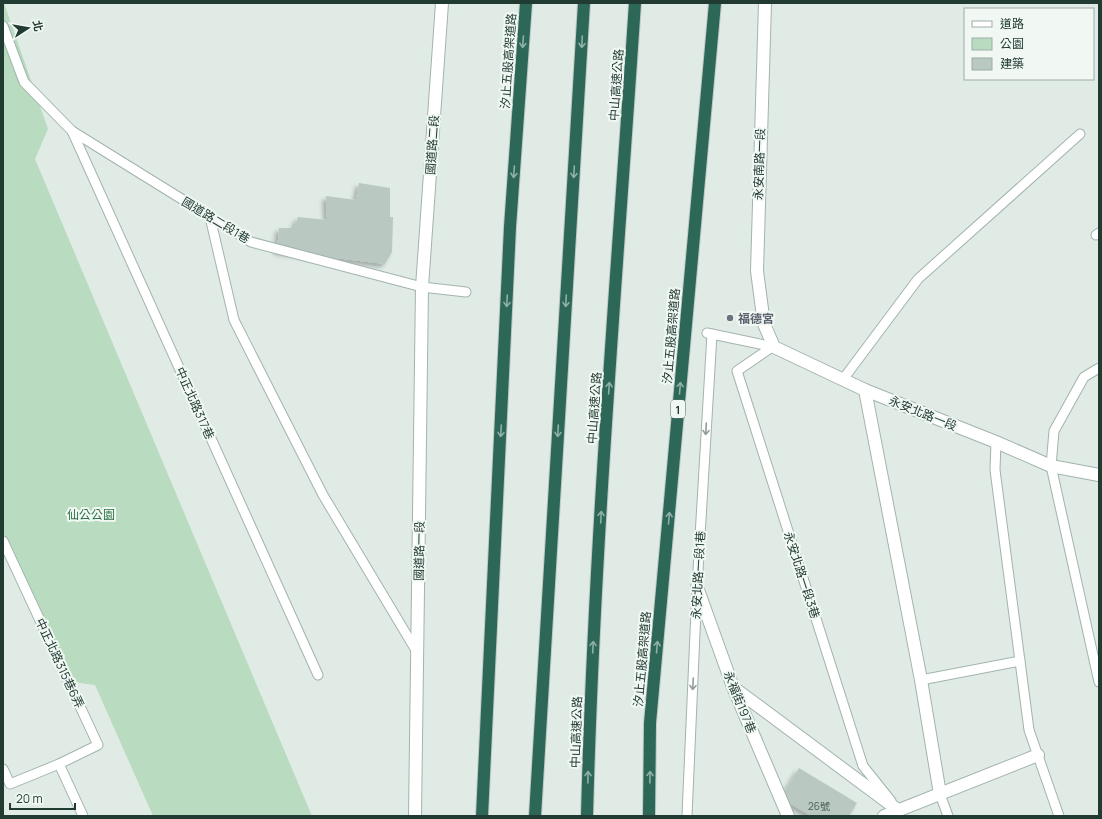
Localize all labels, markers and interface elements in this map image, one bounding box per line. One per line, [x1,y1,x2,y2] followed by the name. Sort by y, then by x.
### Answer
[8,8,48,48] north arrow
[964,8,1094,80] legend
[496,13,520,109] street label: 汐止五股高架道路
[1000,15,1024,32] text: 道路
[30,19,47,33] text: 北
[519,35,526,48] one-way arrow
[578,35,586,48] one-way arrow
[1000,35,1024,52] text: 公園
[605,48,627,122] street label: 中山高速公路
[1000,55,1024,72] text: 建築
[421,114,443,176] street label: 國道路二段
[749,128,769,200] street label: 永安南路一段
[511,165,518,178] one-way arrow
[571,165,578,178] one-way arrow
[179,193,253,247] street label: 國道路二段1巷
[658,287,684,385] street label: 汐止五股高架道路
[503,294,510,307] one-way arrow
[563,294,570,307] one-way arrow
[738,310,774,327] place label: 福德宮
[725,313,735,323] marker: 福德宮
[172,364,218,442] street label: 中正北路317巷
[583,371,605,445] street label: 中山高速公路
[606,382,613,395] one-way arrow
[677,382,684,395] one-way arrow
[886,392,960,434] street label: 永安北路一段
[671,400,685,418] road number: 1
[703,422,710,435] one-way arrow
[497,424,504,437] one-way arrow
[555,424,562,437] one-way arrow
[67,506,115,523] park label: 仙公公園
[597,511,604,524] one-way arrow
[665,512,672,525] one-way arrow
[410,521,428,581] street label: 國道路一段
[780,529,824,621] street label: 永安北路一段3巷
[687,530,709,620] street label: 永安北路一段1巷
[629,610,655,708] street label: 汐止五股高架道路
[32,615,88,711] street label: 中正北路315巷6弄
[590,641,597,654] one-way arrow
[654,641,661,654] one-way arrow
[720,668,760,736] street label: 永福街197巷
[689,677,696,690] one-way arrow
[566,696,586,768] street label: 中山高速公路
[584,771,592,784] one-way arrow
[646,771,654,784] one-way arrow
[10,785,75,811] scale bar
[16,790,43,807] text: 20 m
[808,799,830,813] house number: 26號

